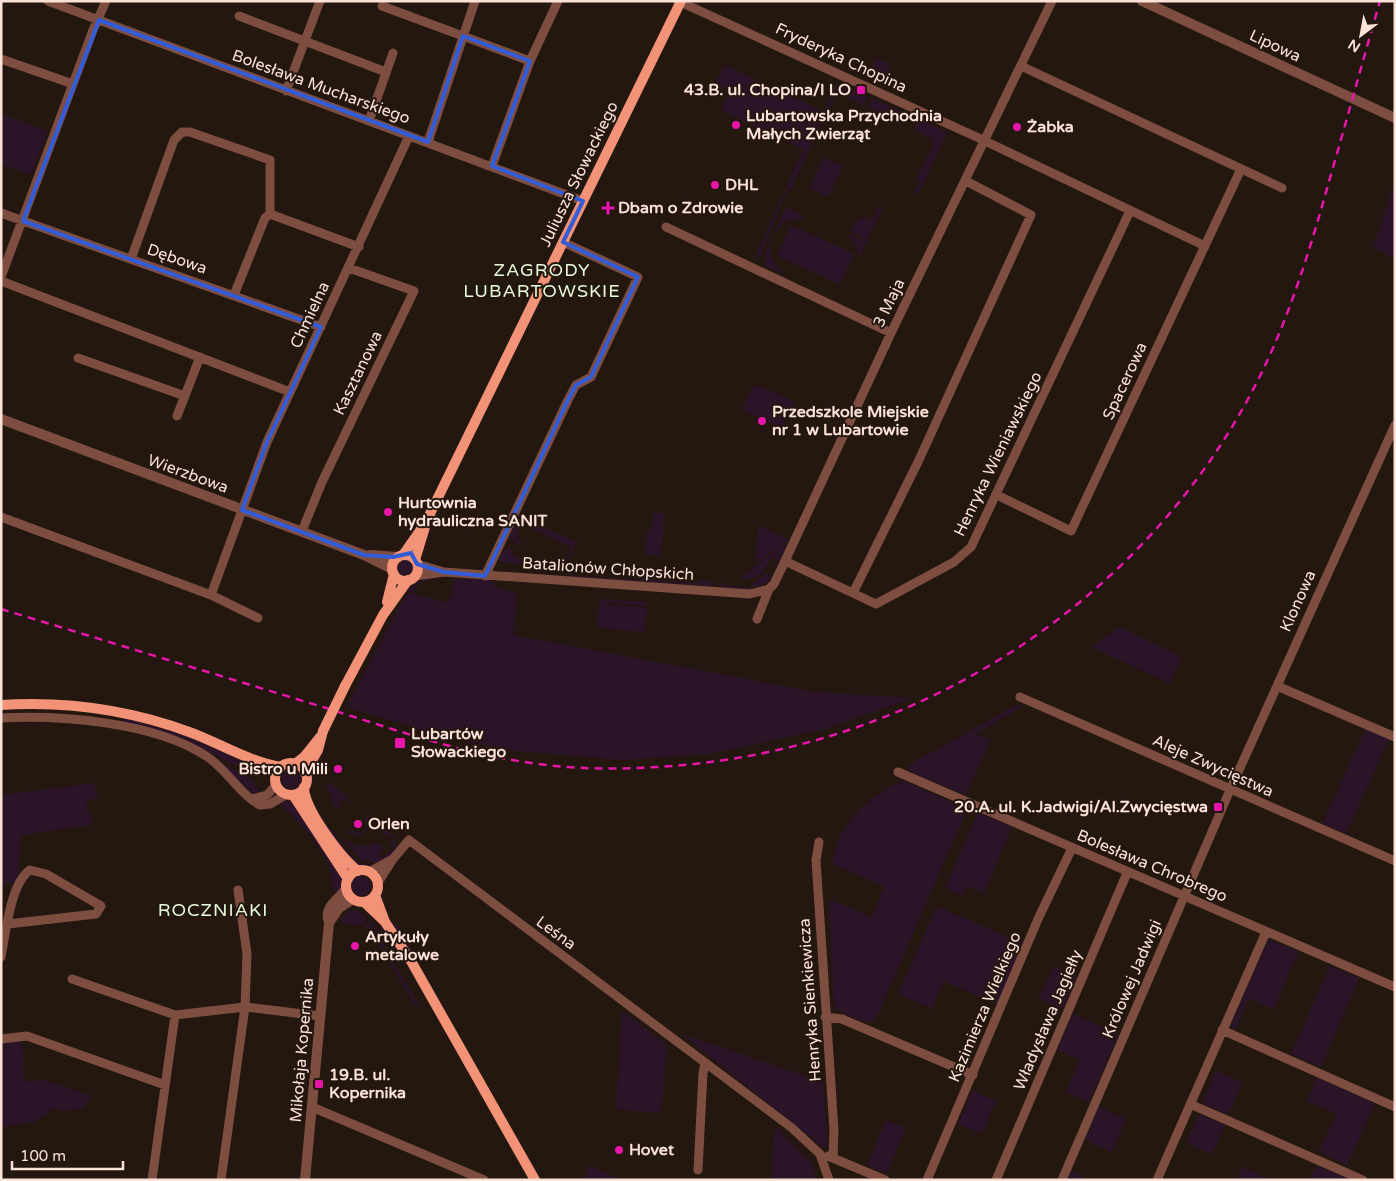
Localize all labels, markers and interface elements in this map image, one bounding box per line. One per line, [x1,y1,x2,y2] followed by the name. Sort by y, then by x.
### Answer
[1336,10,1386,60] north arrow
[772,19,910,97] street label: Fryderyka Chopina
[1246,25,1304,67] street label: Lipowa
[1345,35,1364,56] text: N
[229,45,413,129] street label: Bolesława Mucharskiego
[684,80,851,100] place label: 43.B. ul. Chopina/I LO
[855,84,867,96] marker: 43.B. ul. Chopina/I LO
[535,98,623,250] street label: Juliusza Słowackiego
[746,106,942,144] place label: Lubartowska Przychodnia Małych Zwierząt
[1027,117,1074,137] place label: Żabka
[730,119,742,131] marker: Lubartowska Przychodnia Małych Zwierząt
[1011,121,1023,133] marker: Żabka
[725,175,759,195] place label: DHL
[709,179,721,191] marker: DHL
[618,198,743,218] place label: Dbam o Zdrowie
[602,202,614,214] marker: Dbam o Zdrowie
[144,239,210,279] street label: Dębowa
[463,259,621,302] district label: ZAGRODY LUBARTOWSKIE
[869,275,909,331] street label: 3 Maja
[286,278,334,352] street label: Chmielna
[329,328,387,418] street label: Kasztanowa
[1098,339,1152,423] street label: Spacerowa
[949,368,1047,540] street label: Henryka Wieniawskiego
[772,402,929,440] place label: Przedszkole Miejskie nr 1 w Lubartowie
[756,415,768,427] marker: Przedszkole Miejskie nr 1 w Lubartowie
[145,450,231,498] street label: Wierzbowa
[398,493,548,531] place label: Hurtownia hydrauliczna SANIT
[382,506,394,518] marker: Hurtownia hydrauliczna SANIT
[521,553,695,585] street label: Batalionów Chłopskich
[1276,567,1320,635] street label: Klonowa
[411,724,507,762] place label: Lubartów Słowackiego
[1149,730,1277,802] street label: Aleje Zwycięstwa
[393,736,407,750] marker: Lubartów Słowackiego
[238,759,328,779] place label: Bistro u Mili
[332,763,344,775] marker: Bistro u Mili
[954,797,1208,817] place label: 20.A. ul. K.Jadwigi/Al.Zwycięstwa
[1212,801,1224,813] marker: 20.A. ul. K.Jadwigi/Al.Zwycięstwa
[368,814,410,834] place label: Orlen
[352,818,364,830] marker: Orlen
[1074,825,1230,907] street label: Bolesława Chrobrego
[158,899,268,921] district label: ROCZNIAKI
[532,912,580,954] street label: Leśna
[1098,917,1166,1041] street label: Królowej Jadwigi
[794,918,826,1082] street label: Henryka Sienkiewicza
[365,927,439,965] place label: Artykuły metalowe
[944,929,1026,1085] street label: Kazimierza Wielkiego
[349,940,361,952] marker: Artykuły metalowe
[1009,946,1087,1093] street label: Władysława Jagiełły
[286,977,318,1123] street label: Mikołaja Kopernika
[329,1065,406,1103] place label: 19.B. ul. Kopernika
[313,1078,325,1090] marker: 19.B. ul. Kopernika
[12,1138,124,1170] scale bar
[629,1140,675,1160] place label: Hovet
[613,1144,625,1156] marker: Hovet
[20,1147,66,1165] text: 100 m

